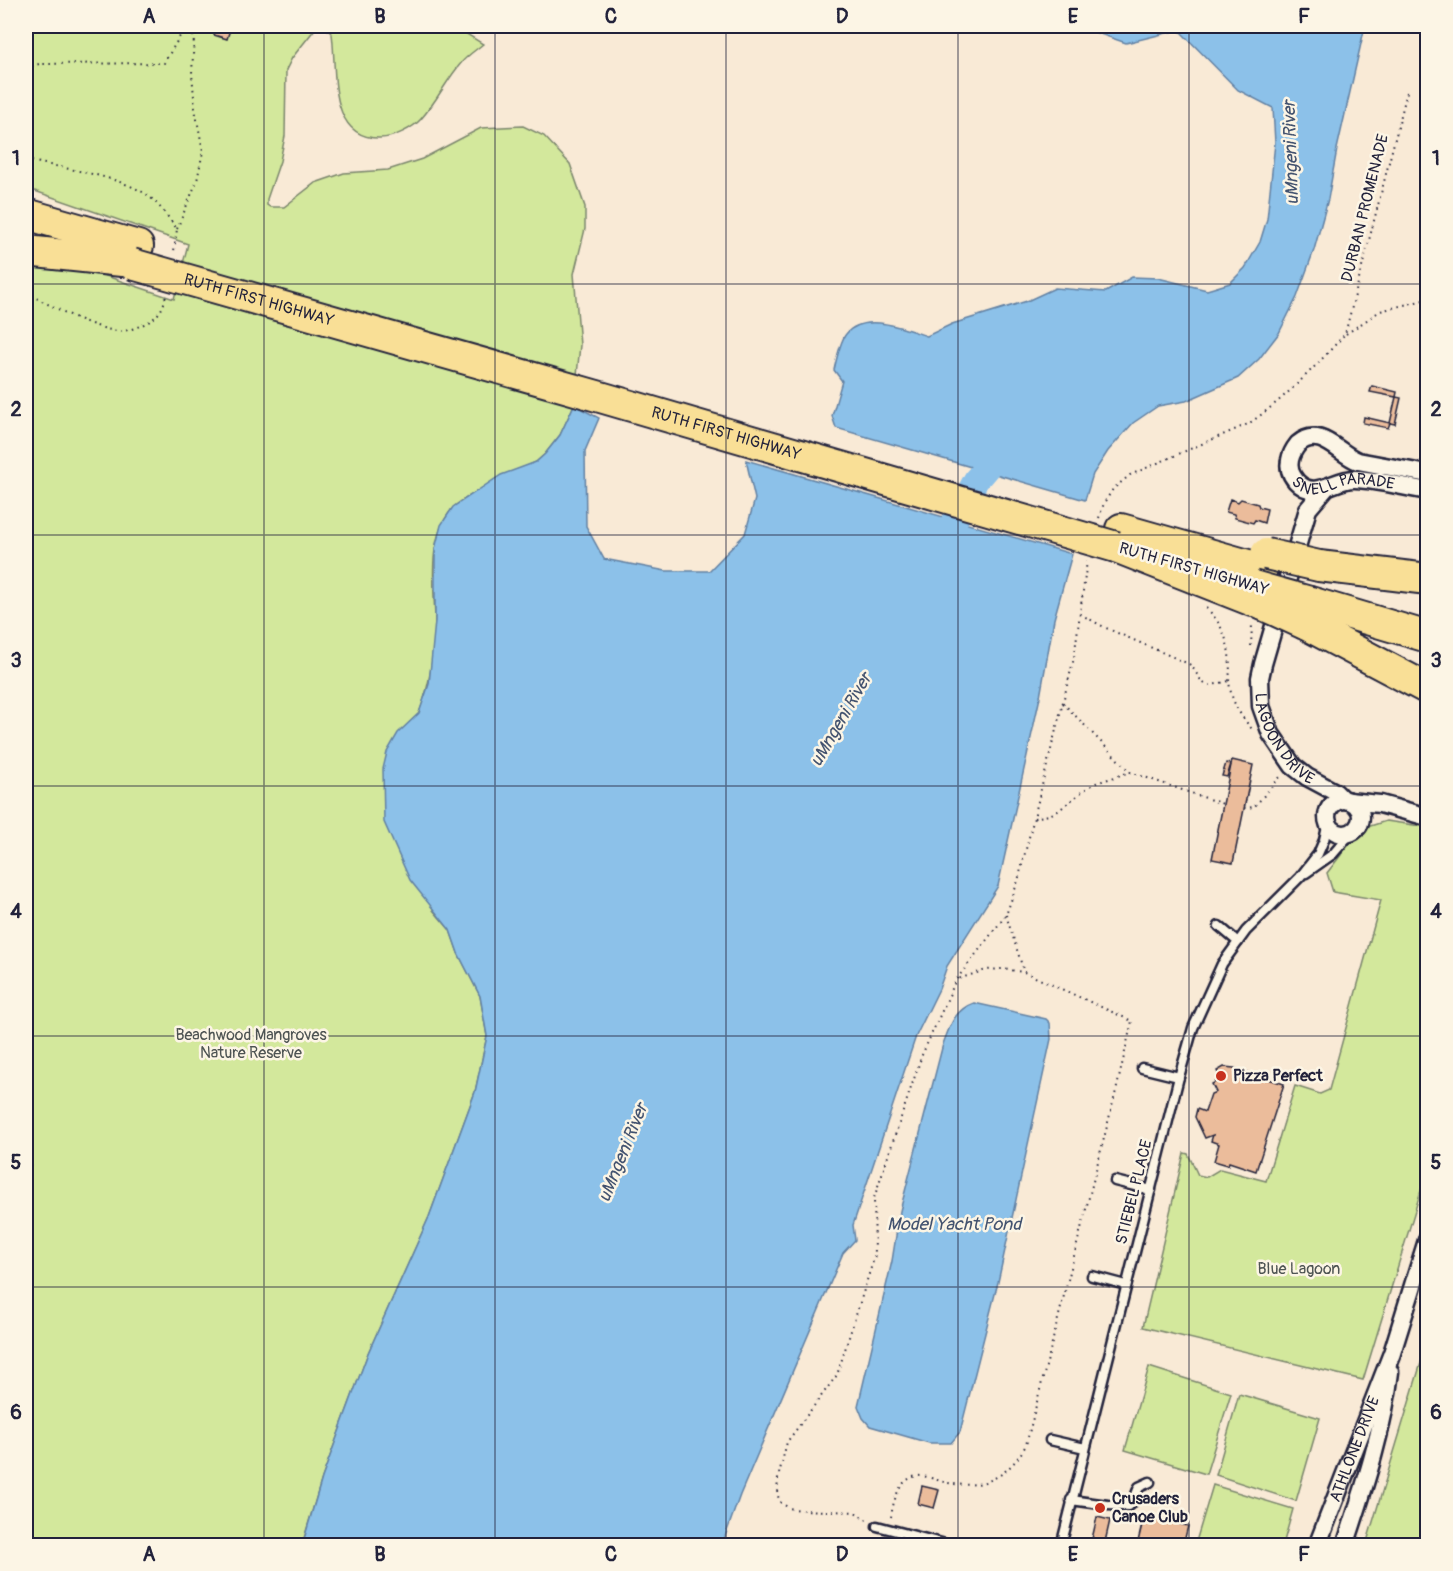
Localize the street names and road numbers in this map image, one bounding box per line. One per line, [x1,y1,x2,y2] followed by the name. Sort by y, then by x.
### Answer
[1337,132,1393,284] street label: DURBAN PROMENADE
[182,269,336,331] street label: RUTH FIRST HIGHWAY
[649,402,803,465] street label: RUTH FIRST HIGHWAY
[1287,469,1396,500] street label: SNELL PARADE
[1117,538,1271,600] street label: RUTH FIRST HIGHWAY
[1250,692,1318,789] street label: LAGOON DRIVE
[1111,1137,1157,1247] street label: STIEBEL PLACE
[1325,1393,1384,1505] street label: ATHLONE DRIVE

